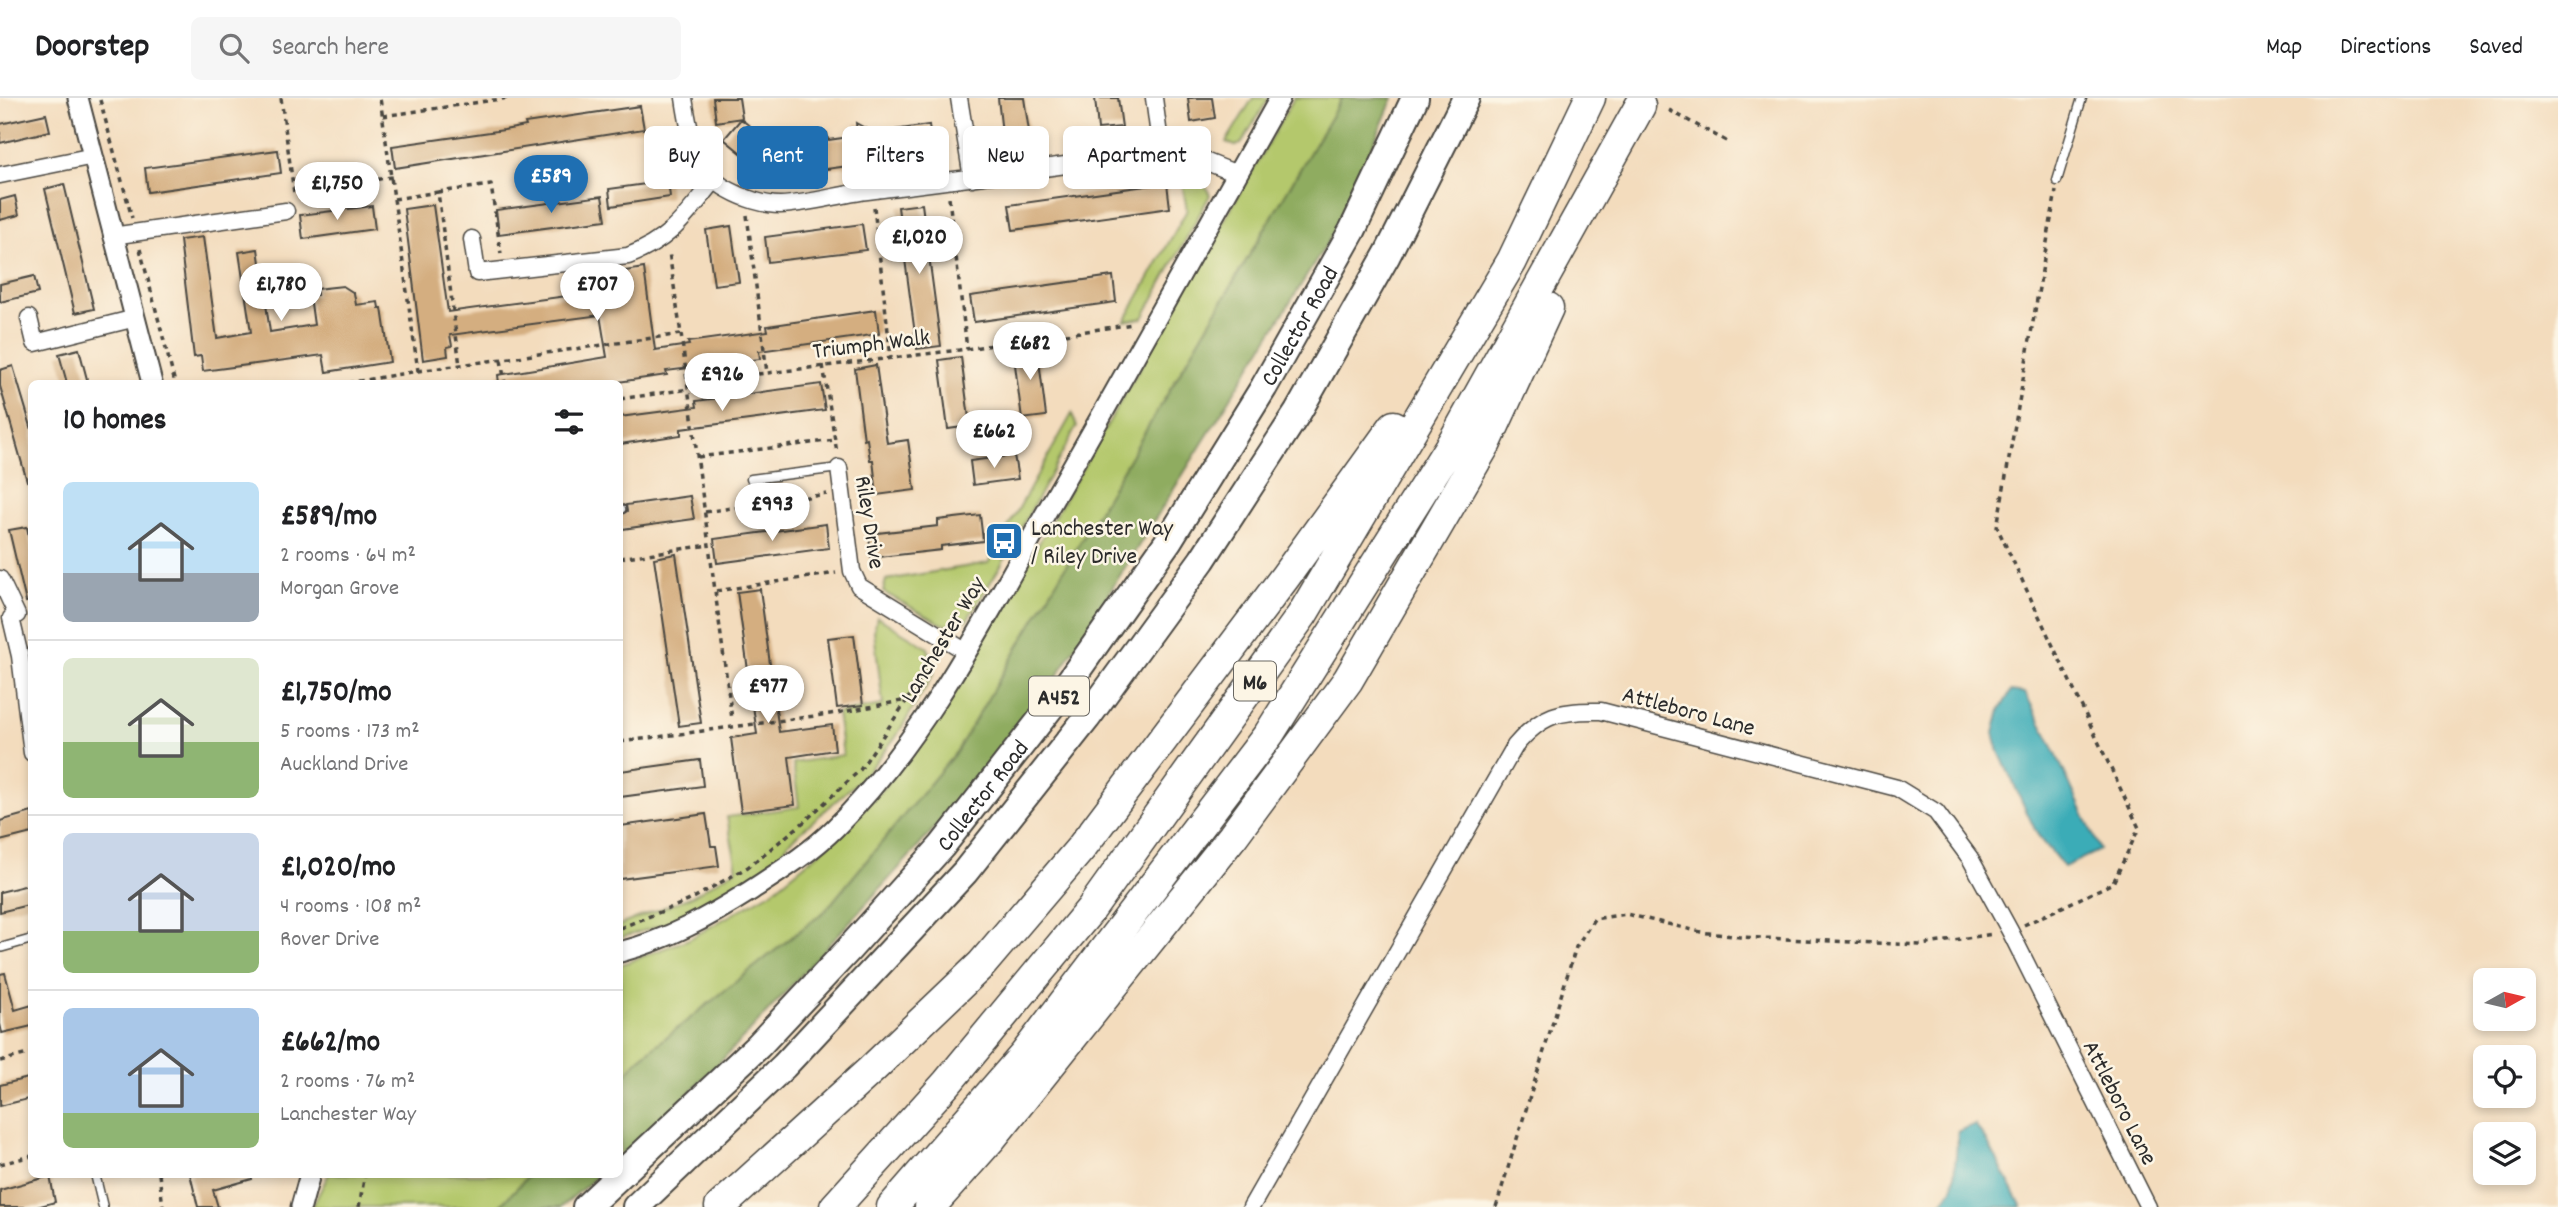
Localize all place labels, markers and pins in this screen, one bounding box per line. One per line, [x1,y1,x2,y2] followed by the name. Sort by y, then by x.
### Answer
[510,156,592,215] pin: £589
[280,162,394,222] pin: £1,750
[862,216,976,276] pin: £1,020
[224,264,338,323] pin: £1,780
[556,264,638,323] pin: £707
[989,322,1071,382] pin: £682
[681,354,763,413] pin: £926
[953,410,1035,470] pin: £662
[731,484,813,543] pin: £993
[1031,513,1174,575] place label: Lanchester Way / Riley Drive
[983,520,1025,562] bus stop icon: Lanchester Way / Riley Drive
[727,666,809,725] pin: £977

